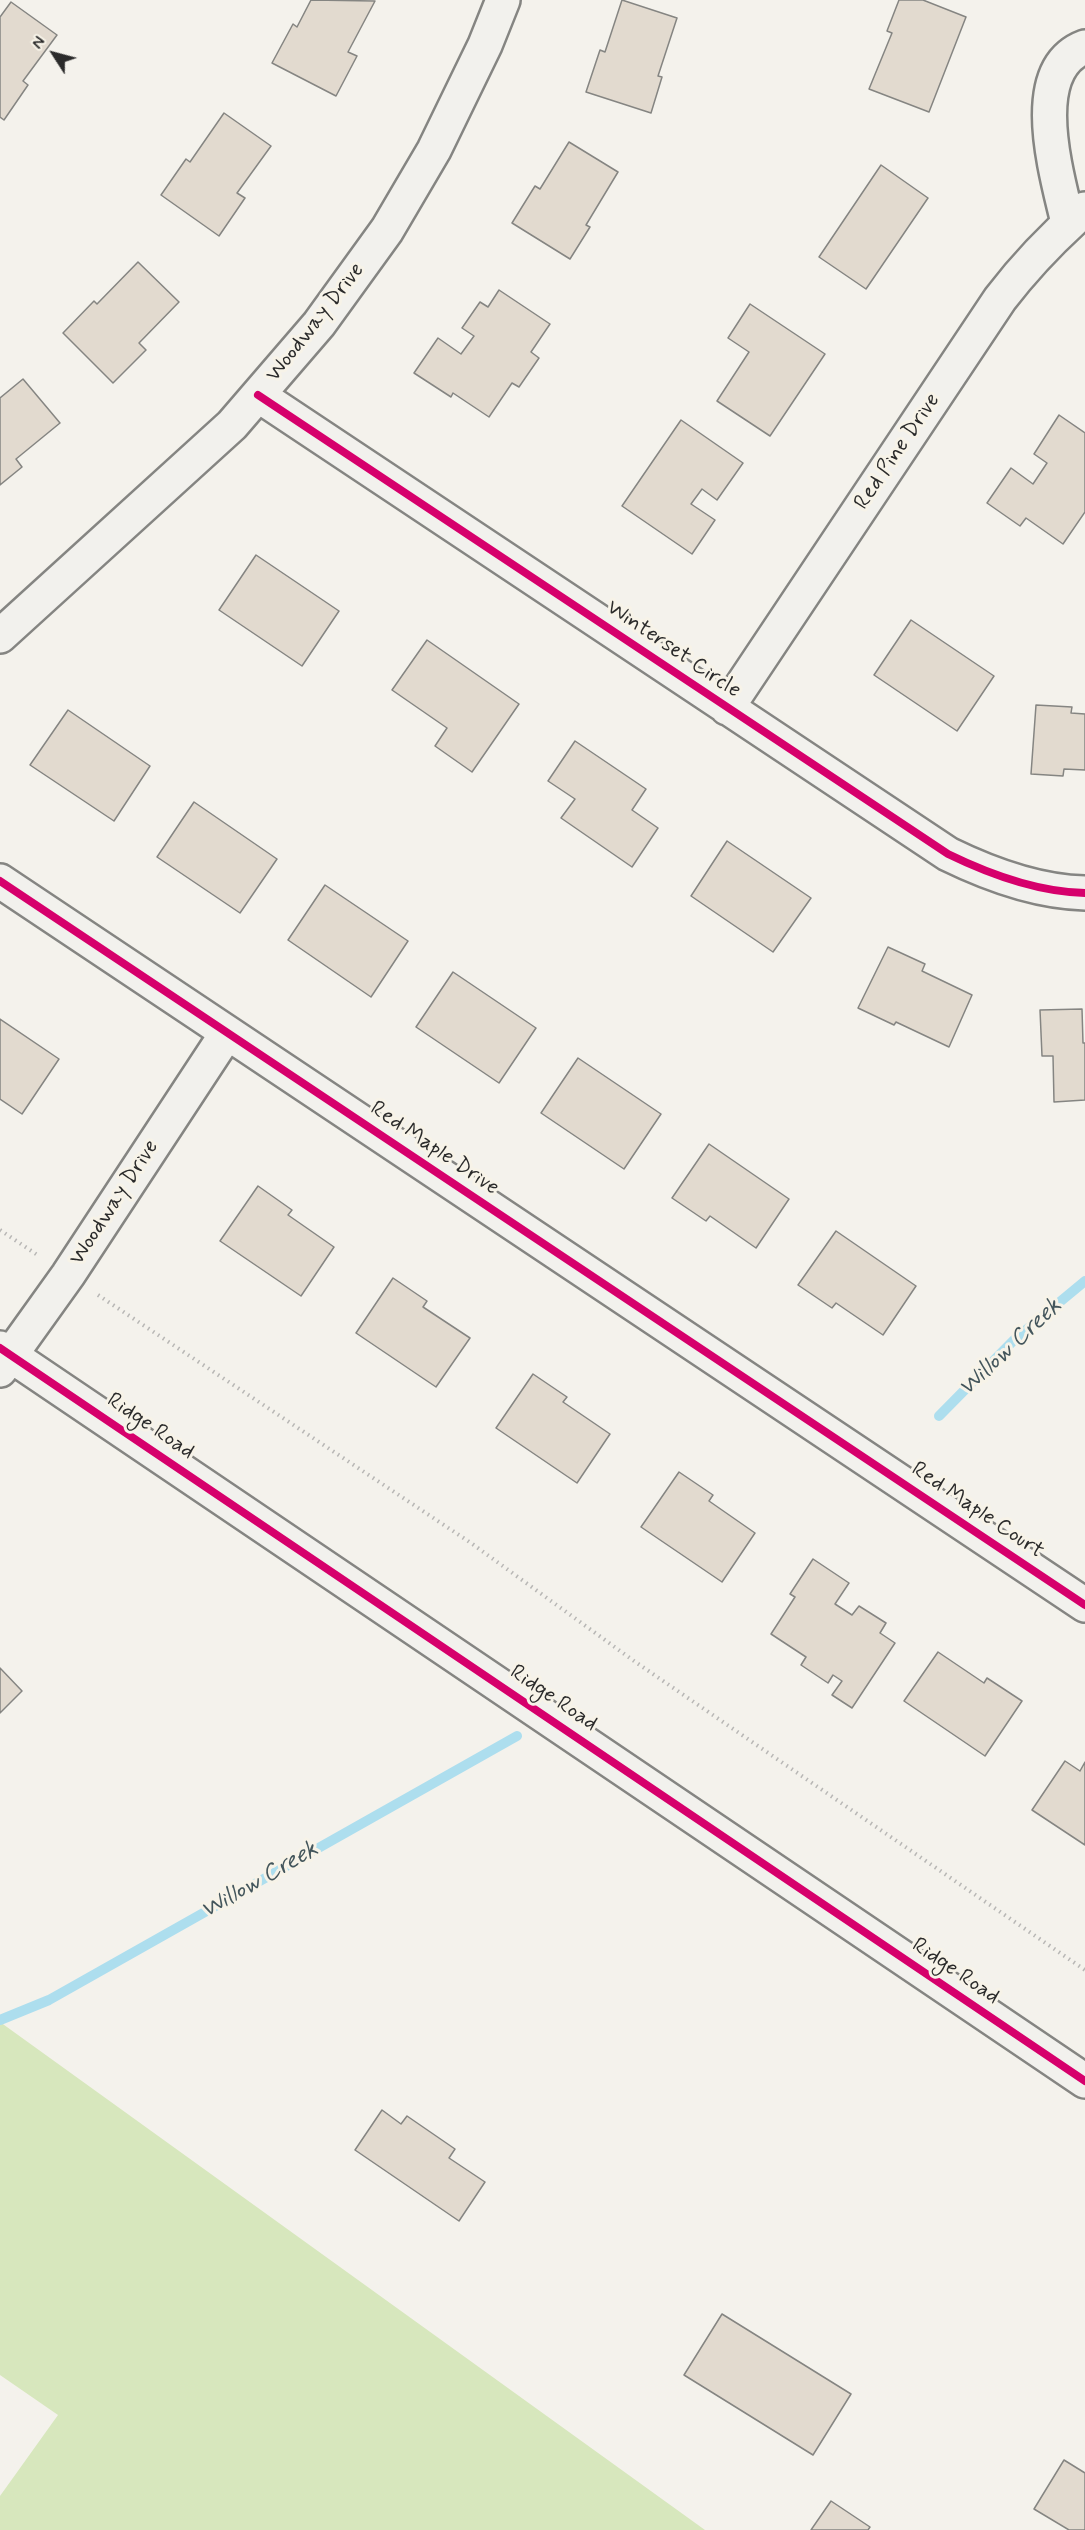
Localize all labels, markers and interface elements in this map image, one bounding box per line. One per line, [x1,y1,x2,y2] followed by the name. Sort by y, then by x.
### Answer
[24,24,84,84] north arrow
[27,33,51,54] text: N
[261,258,371,388] street label: Woodway Drive
[849,389,947,515] street label: Red Pine Drive
[601,595,745,705] street label: Winterset Circle
[364,1096,504,1202] street label: Red Maple Drive
[65,1135,165,1271] street label: Woodway Drive
[953,1293,1069,1403] water label: Willow Creek
[101,1388,199,1466] street label: Ridge Road
[906,1457,1048,1565] street label: Red Maple Court
[504,1660,602,1738] street label: Ridge Road
[196,1836,324,1926] water label: Willow Creek
[906,1933,1004,2011] street label: Ridge Road

